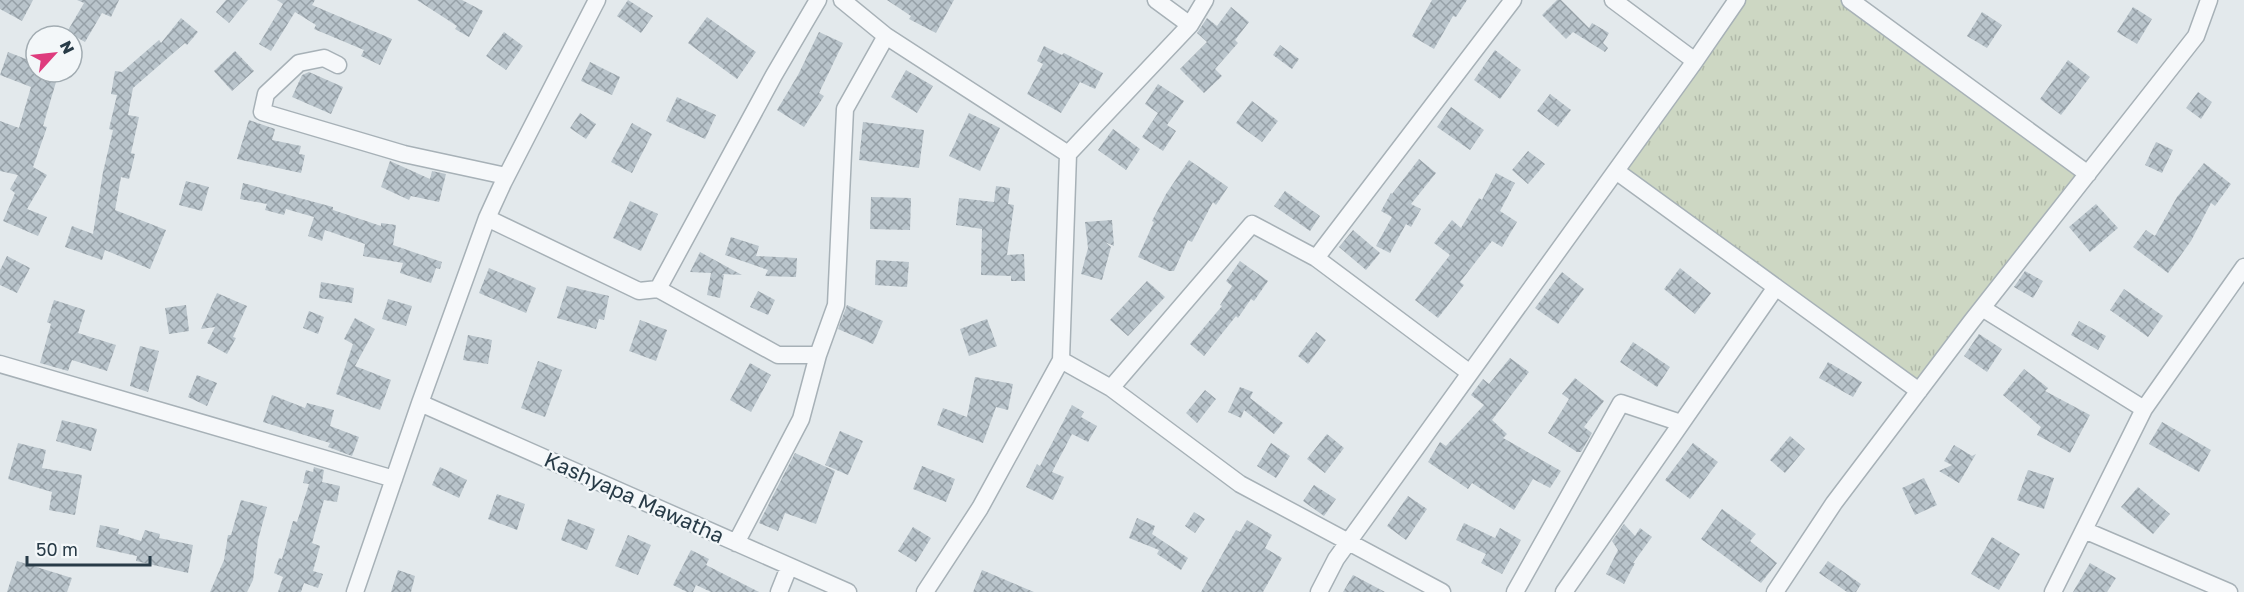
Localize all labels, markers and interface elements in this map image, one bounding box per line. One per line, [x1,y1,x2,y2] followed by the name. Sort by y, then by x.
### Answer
[24,24,84,84] north arrow
[56,37,79,57] text: N
[541,446,728,548] street label: Kashyapa Mawatha
[27,529,150,567] scale bar
[36,538,78,560] text: 50 m

